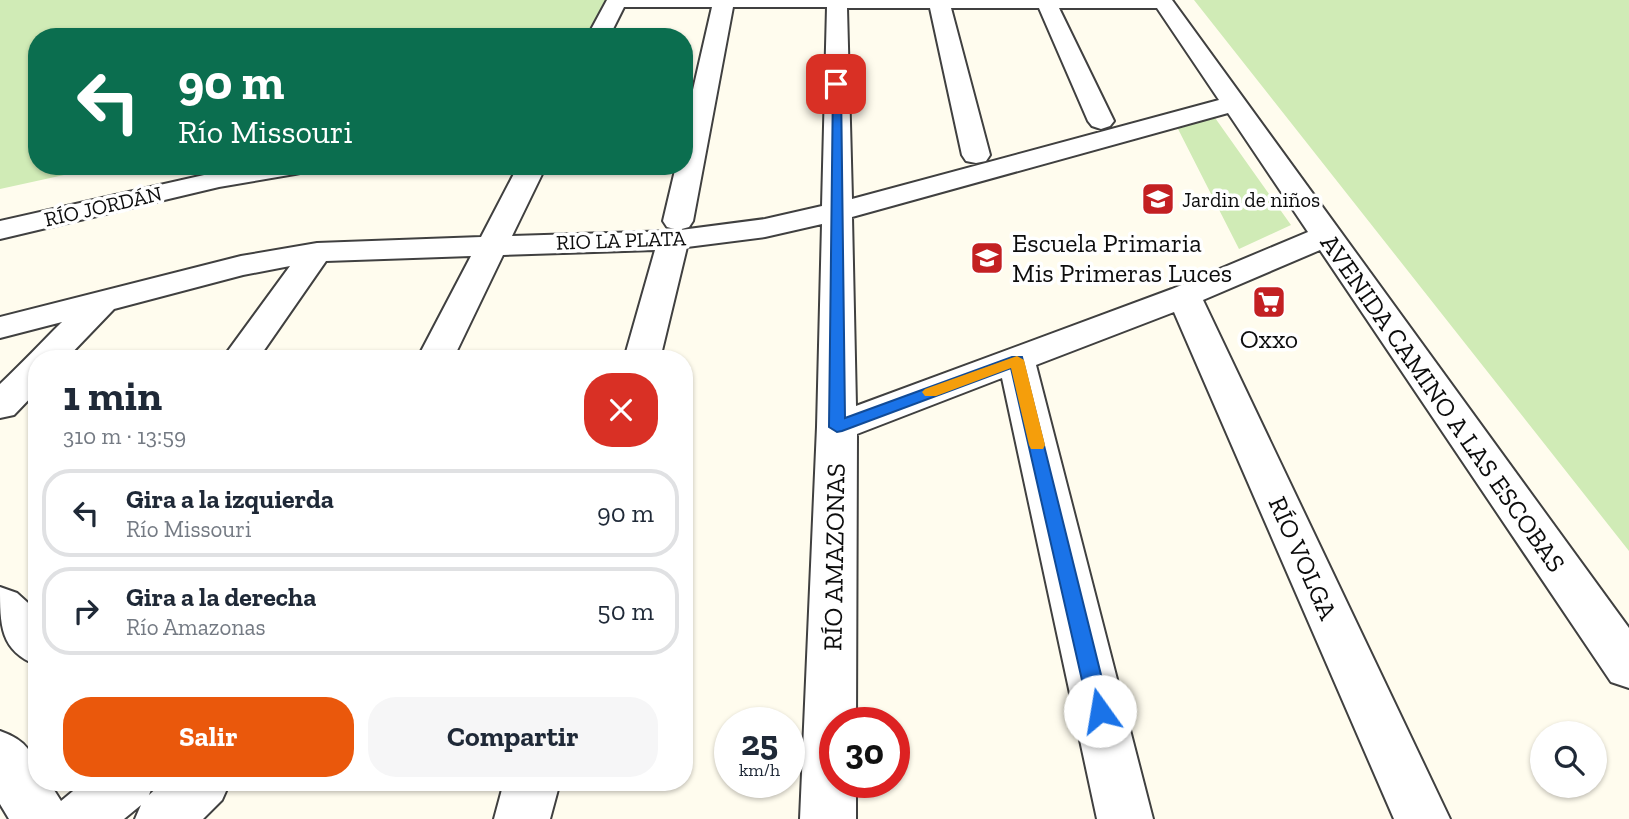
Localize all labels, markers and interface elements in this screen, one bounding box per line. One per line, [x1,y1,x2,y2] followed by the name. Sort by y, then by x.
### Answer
[178,53,285,112] text: 90 m
[806,54,866,114] pin
[63,56,154,147] icon: left
[817,65,855,103] icon: arrive
[178,113,352,151] text: Río Missouri
[42,180,164,232] street label: RÍO JORDÁN
[1139,180,1177,218] school or university icon: Jardin de niños
[1182,187,1320,212] place label: Jardin de niños
[556,225,687,255] street label: RIO LA PLATA
[1012,227,1232,289] place label: Escuela Primaria Mis Primeras Luces
[1314,228,1572,578] street label: AVENIDA CAMINO A LAS ESCOBAS
[968,239,1006,277] school or university icon: Escuela Primaria Mis Primeras Luces
[1250,283,1288,321] supermarket icon: Oxxo
[1240,323,1298,355] place label: Oxxo
[63,370,162,421] text: 1 min
[584,373,658,447] button: close
[63,422,186,450] text: 310 m · 13:59
[816,463,852,651] street label: RÍO AMAZONAS
[126,483,334,515] text: Gira a la izquierda
[1262,491,1345,626] street label: RÍO VOLGA
[67,494,105,532] icon: left
[597,497,654,529] text: 90 m
[126,515,251,543] text: Río Missouri
[126,581,316,613] text: Gira a la derecha
[67,592,105,630] icon: right
[597,595,654,627] text: 50 m
[126,613,266,641] text: Río Amazonas
[1063,674,1137,748] position arrow
[63,697,354,777] button: Salir
[368,697,658,777] button: Compartir
[819,707,910,798] speed limit sign: 30
[1530,721,1607,798] map controls
[1530,721,1607,798] button: search
[741,722,778,764] text: 25
[739,759,780,781] text: km/h

